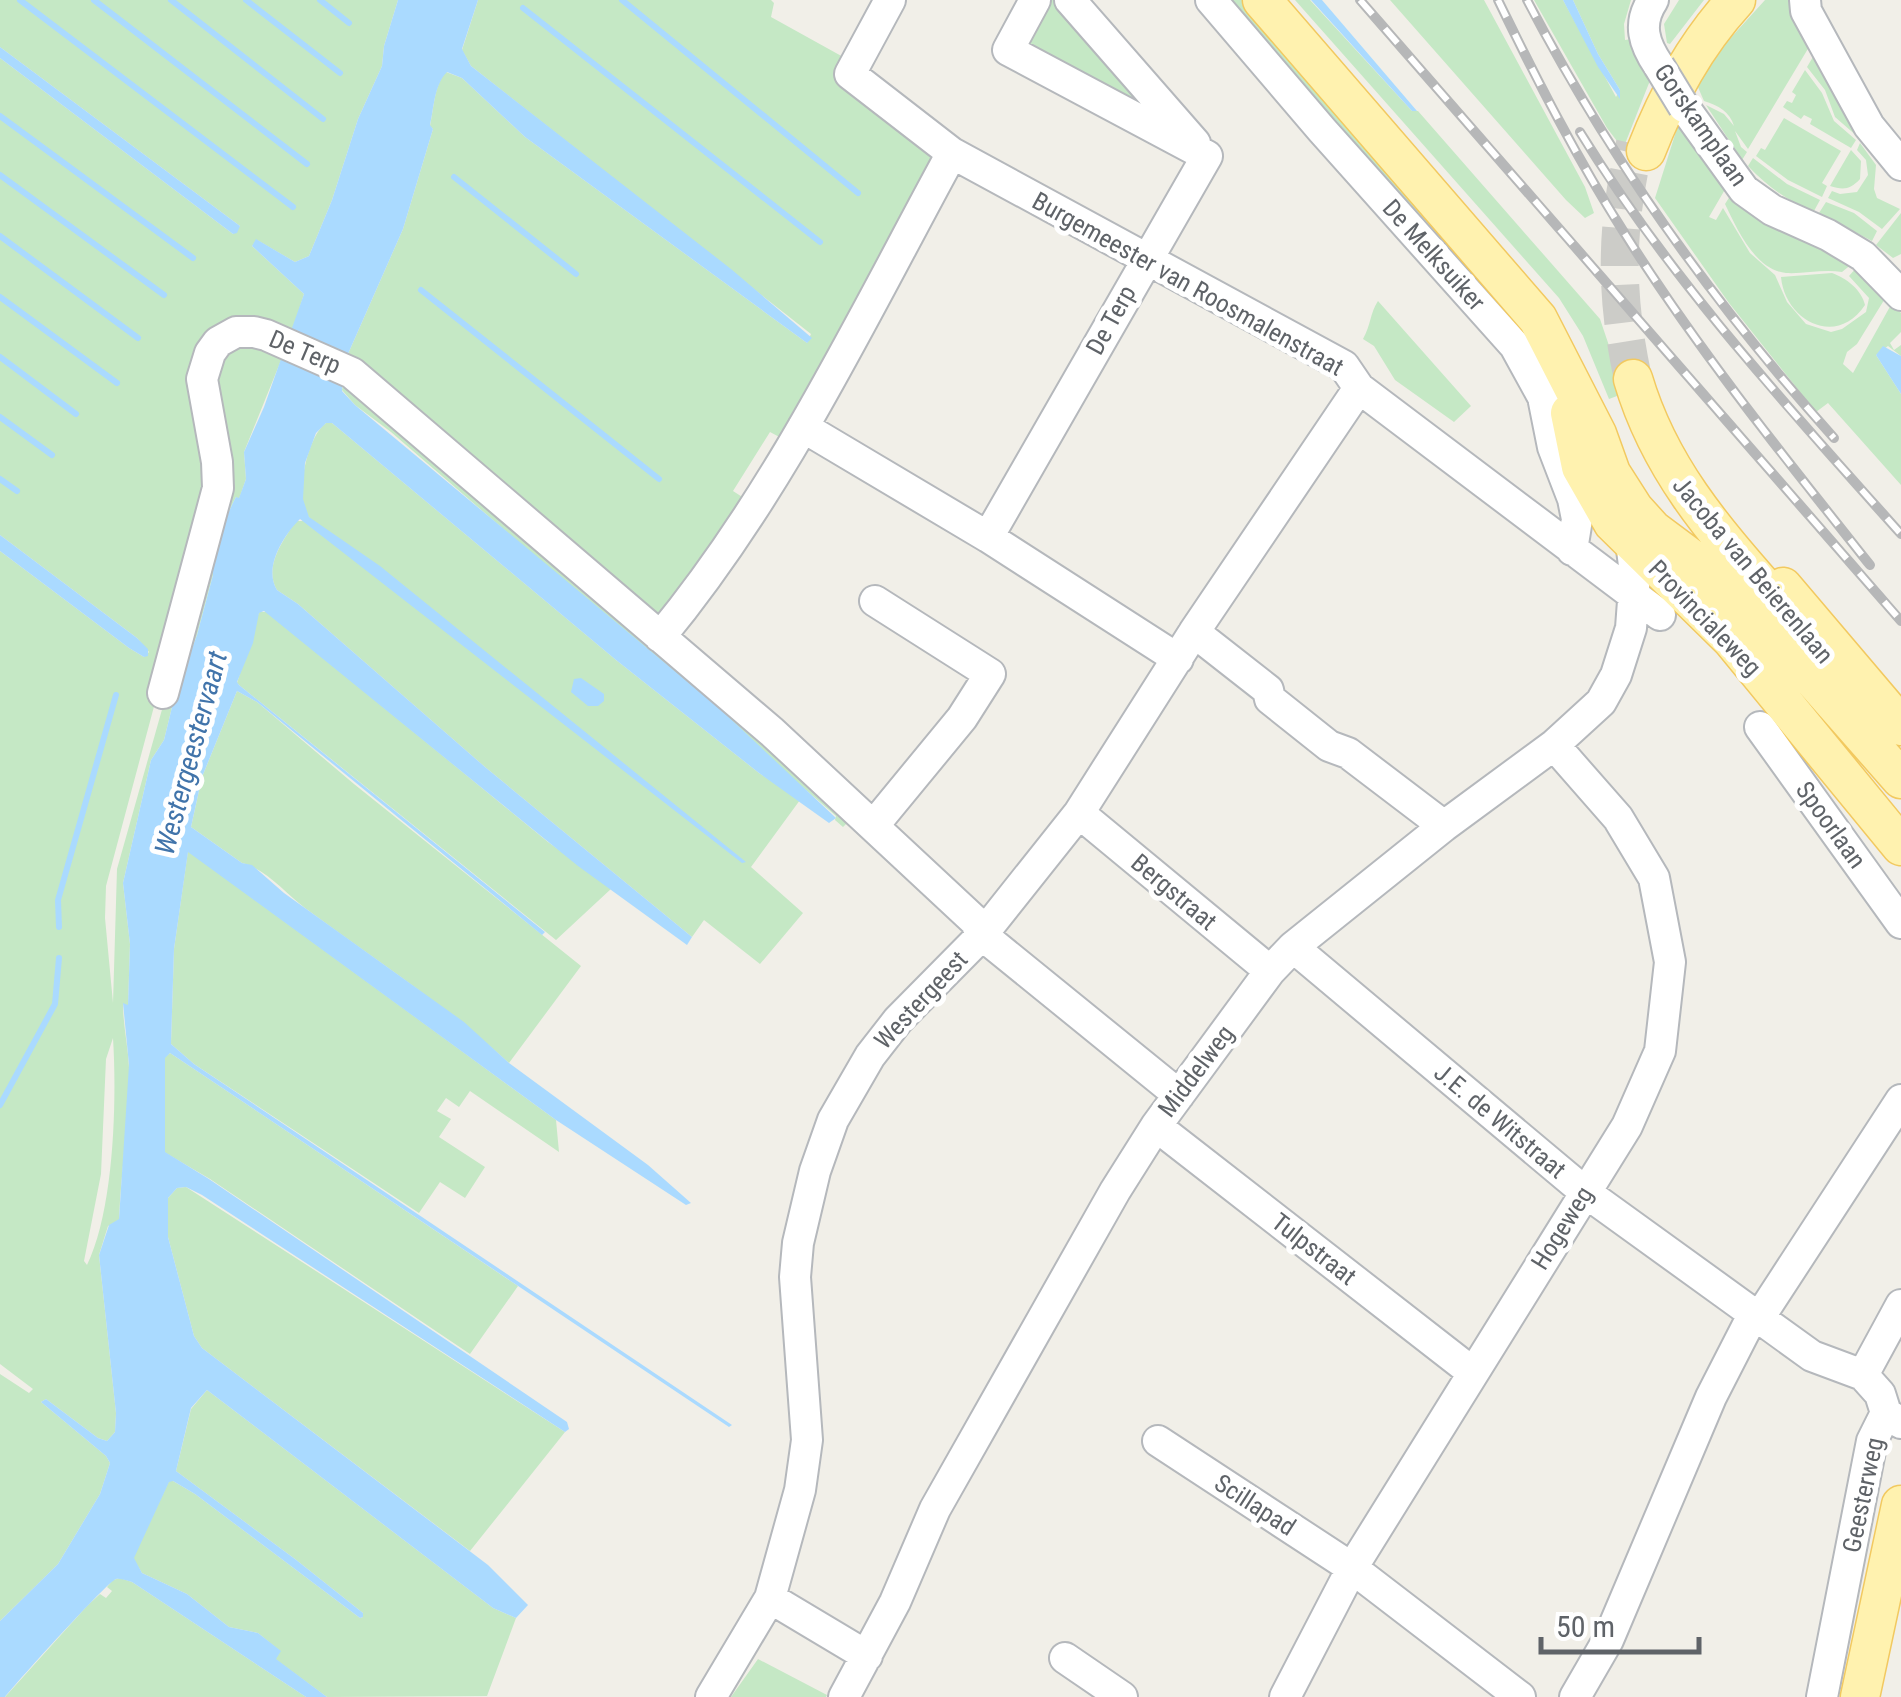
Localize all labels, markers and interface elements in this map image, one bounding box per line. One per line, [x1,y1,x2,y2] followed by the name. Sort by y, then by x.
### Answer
[1648,58,1754,192] street label: Gorskamplaan
[1027,186,1349,382] street label: Burgemeester van Roosmalenstraat
[1377,194,1492,317] street label: De Melksuiker
[1080,280,1142,360] street label: De Terp
[265,324,345,380] street label: De Terp
[1667,471,1839,669] street label: Jacoba van Beierenlaan
[1643,554,1767,682] street label: Provincialeweg
[148,647,234,858] water label: Westergeestervaart
[1790,776,1872,874] street label: Spoorlaan
[1125,848,1223,936] street label: Bergstraat
[869,945,973,1055] street label: Westergeest
[1152,1019,1240,1123] street label: Middelweg
[1428,1058,1572,1184] street label: J.E. de Witstraat
[1525,1181,1599,1275] street label: Hogeweg
[1266,1207,1362,1291] street label: Tulpstraat
[1837,1435,1889,1555] street label: Geesterweg
[1209,1468,1301,1542] street label: Scillapad
[1541,1592,1698,1654] scale bar
[1556,1609,1615,1644] text: 50 m

